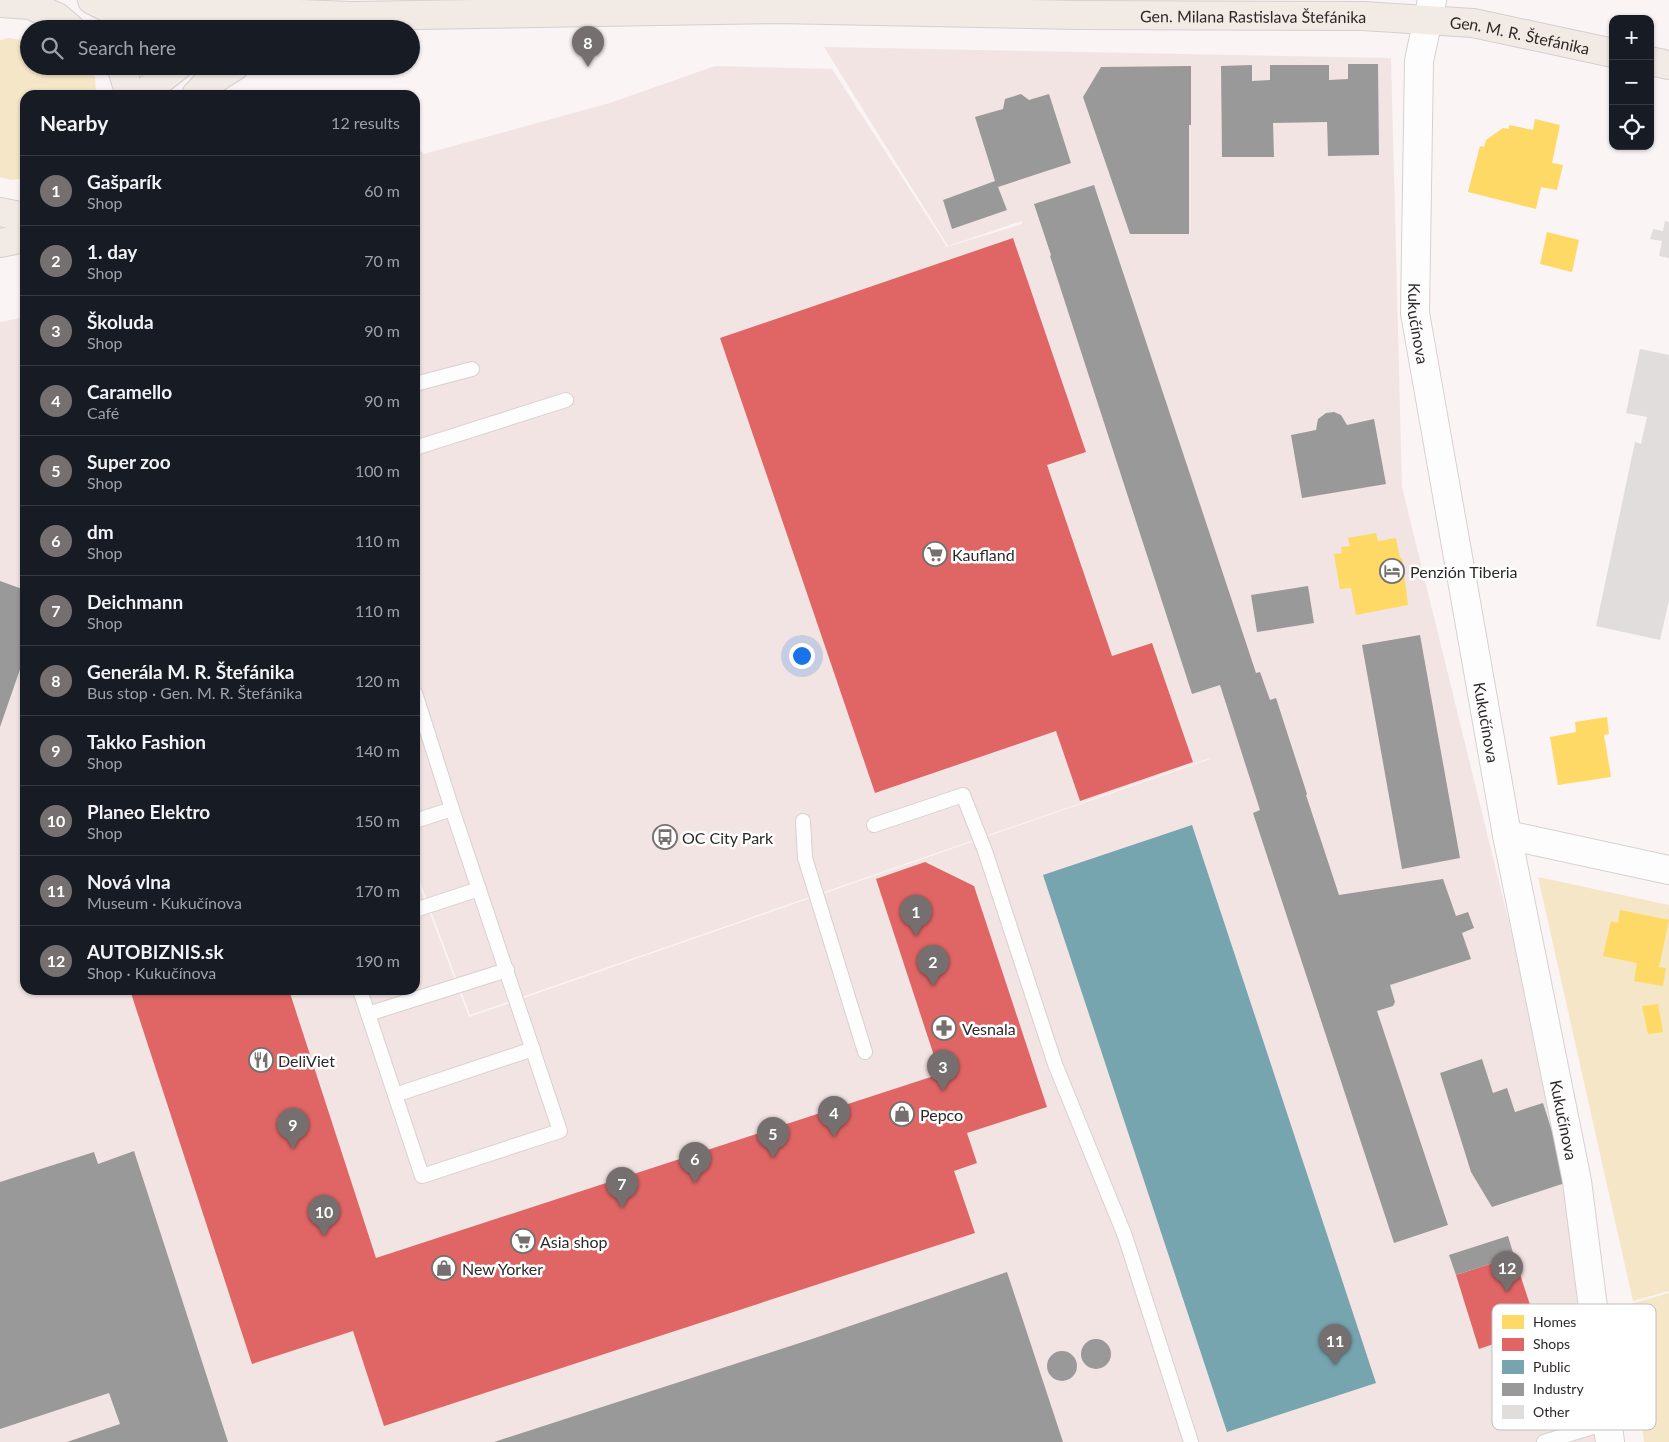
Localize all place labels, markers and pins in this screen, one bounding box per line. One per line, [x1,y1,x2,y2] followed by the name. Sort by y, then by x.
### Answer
[572,26,604,67] pin: 8
[922,541,948,567] supermarket icon: Kaufland
[952,545,1015,564] place label: Kaufland
[1379,558,1405,584] hotel icon: Penzión Tiberia
[1410,562,1518,581] place label: Penzión Tiberia
[652,824,678,850] bus stop icon: OC City Park
[682,828,774,847] place label: OC City Park
[900,895,932,936] pin: 1
[917,945,949,986] pin: 2
[931,1015,957,1041] pharmacy icon: Vesnala
[962,1019,1016,1038] place label: Vesnala
[248,1047,274,1073] restaurant icon: DeliViet
[927,1050,959,1091] pin: 3
[278,1051,335,1070] place label: DeliViet
[818,1096,850,1137] pin: 4
[889,1101,915,1127] shop icon: Pepco
[920,1105,963,1124] place label: Pepco
[277,1108,309,1149] pin: 9
[757,1117,789,1158] pin: 5
[679,1142,711,1183] pin: 6
[606,1167,638,1208] pin: 7
[308,1195,340,1236] pin: 10
[510,1228,536,1254] supermarket icon: Asia shop
[540,1232,608,1251] place label: Asia shop
[1491,1251,1523,1292] pin: 12
[431,1255,457,1281] shop icon: New Yorker
[462,1259,543,1278] place label: New Yorker
[1319,1324,1351,1365] pin: 11

